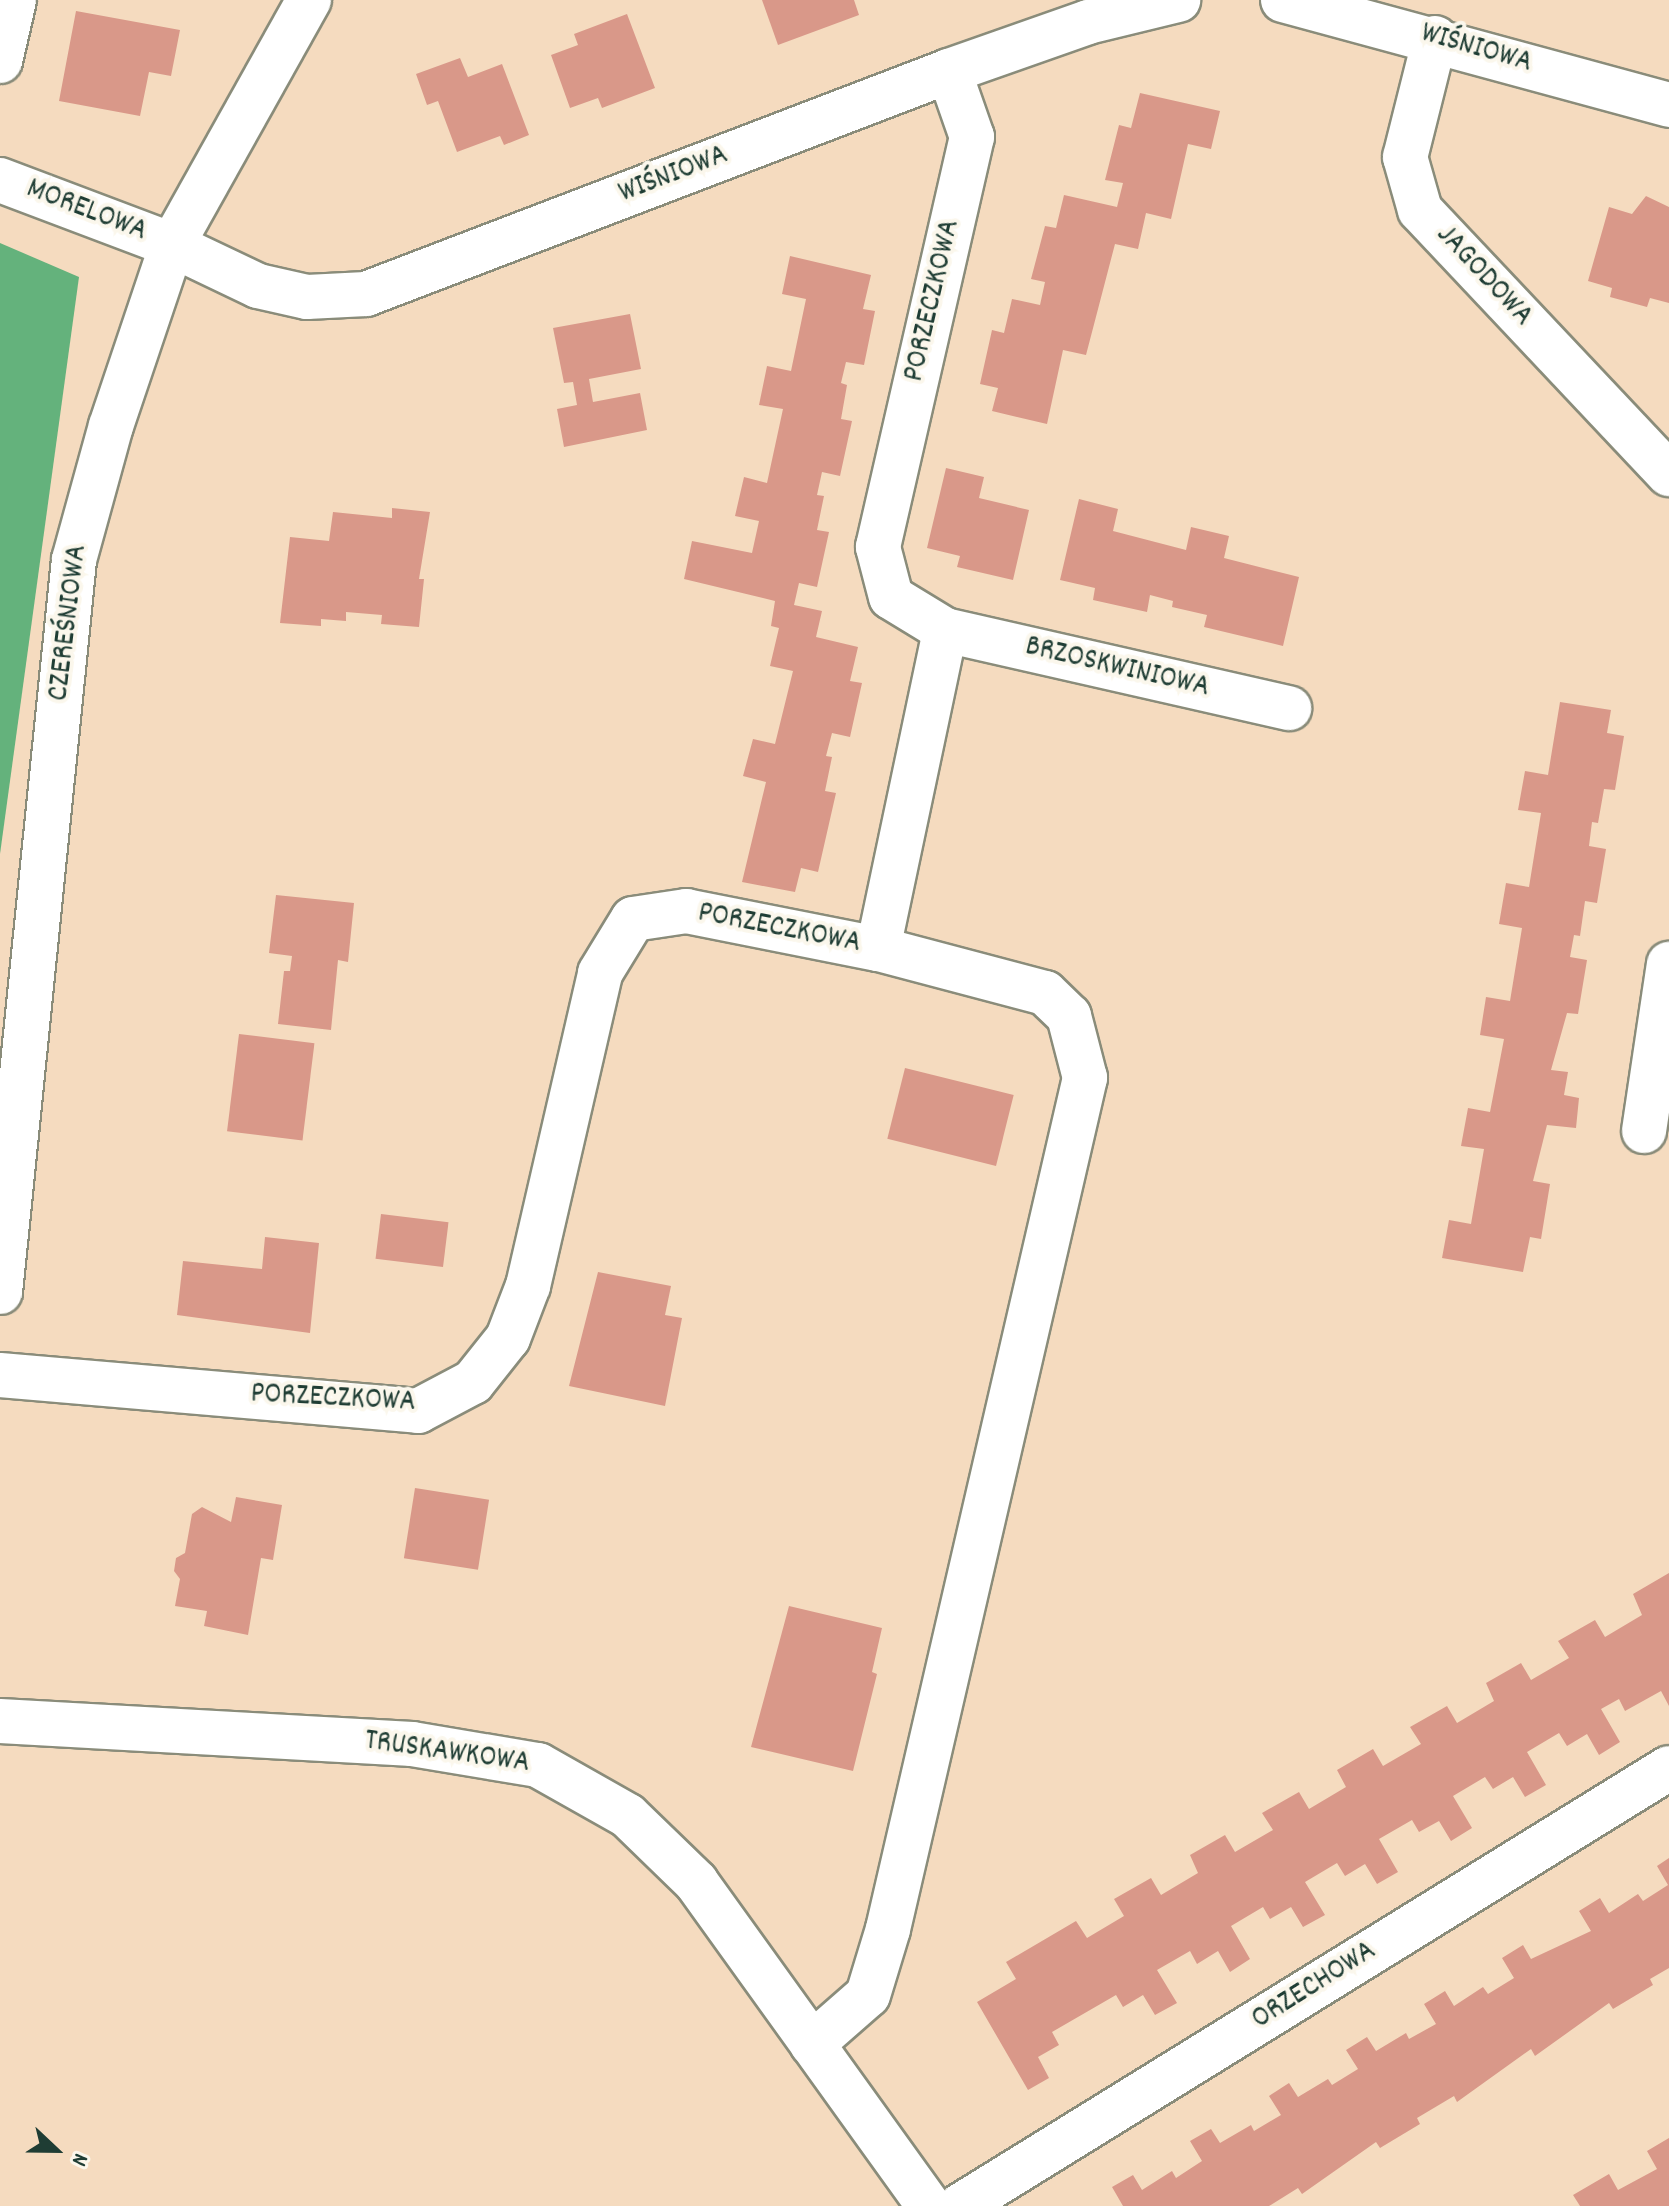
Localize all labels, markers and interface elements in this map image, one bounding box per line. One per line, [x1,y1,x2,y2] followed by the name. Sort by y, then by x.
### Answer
[1416,17,1536,83] street label: WIŚNIOWA
[614,139,734,213] street label: WIŚNIOWA
[21,173,151,251] street label: MORELOWA
[898,217,970,385] street label: PORZECZKOWA
[1427,219,1539,335] street label: JAGODOWA
[43,543,97,703] street label: CZEREŚNIOWA
[1021,630,1213,708] street label: BRZOSKWINIOWA
[695,897,863,963] street label: PORZECZKOWA
[250,1378,416,1422] street label: PORZECZKOWA
[362,1725,532,1783] street label: TRUSKAWKOWA
[1246,1935,1384,2039] street label: ORZECHOWA
[16,2110,96,2190] north arrow
[62,2148,95,2170] text: N

